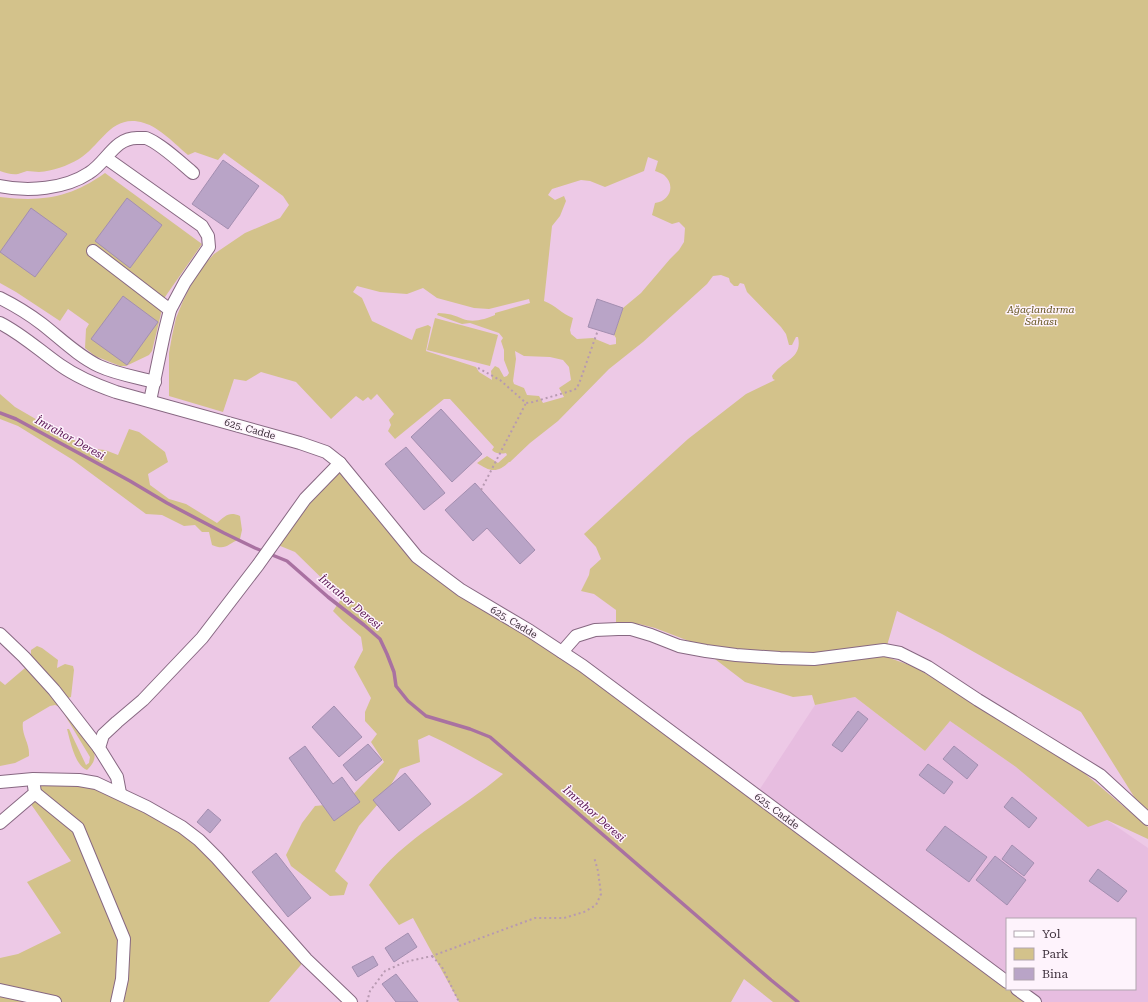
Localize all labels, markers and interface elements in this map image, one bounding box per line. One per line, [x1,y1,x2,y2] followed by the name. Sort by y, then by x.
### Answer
[1006,304,1075,327] park label: Ağaçlandırma Sahası
[32,412,108,463] water label: İmrahor Deresi
[223,416,277,442] street label: 625. Cadde
[315,571,385,632] water label: İmrahor Deresi
[489,604,540,641] street label: 625. Cadde
[560,782,629,845] water label: İmrahor Deresi
[753,791,802,832] street label: 625. Cadde
[1006,918,1136,990] legend
[1042,927,1061,941] text: Yol
[1042,947,1069,961] text: Park
[1042,967,1069,981] text: Bina

